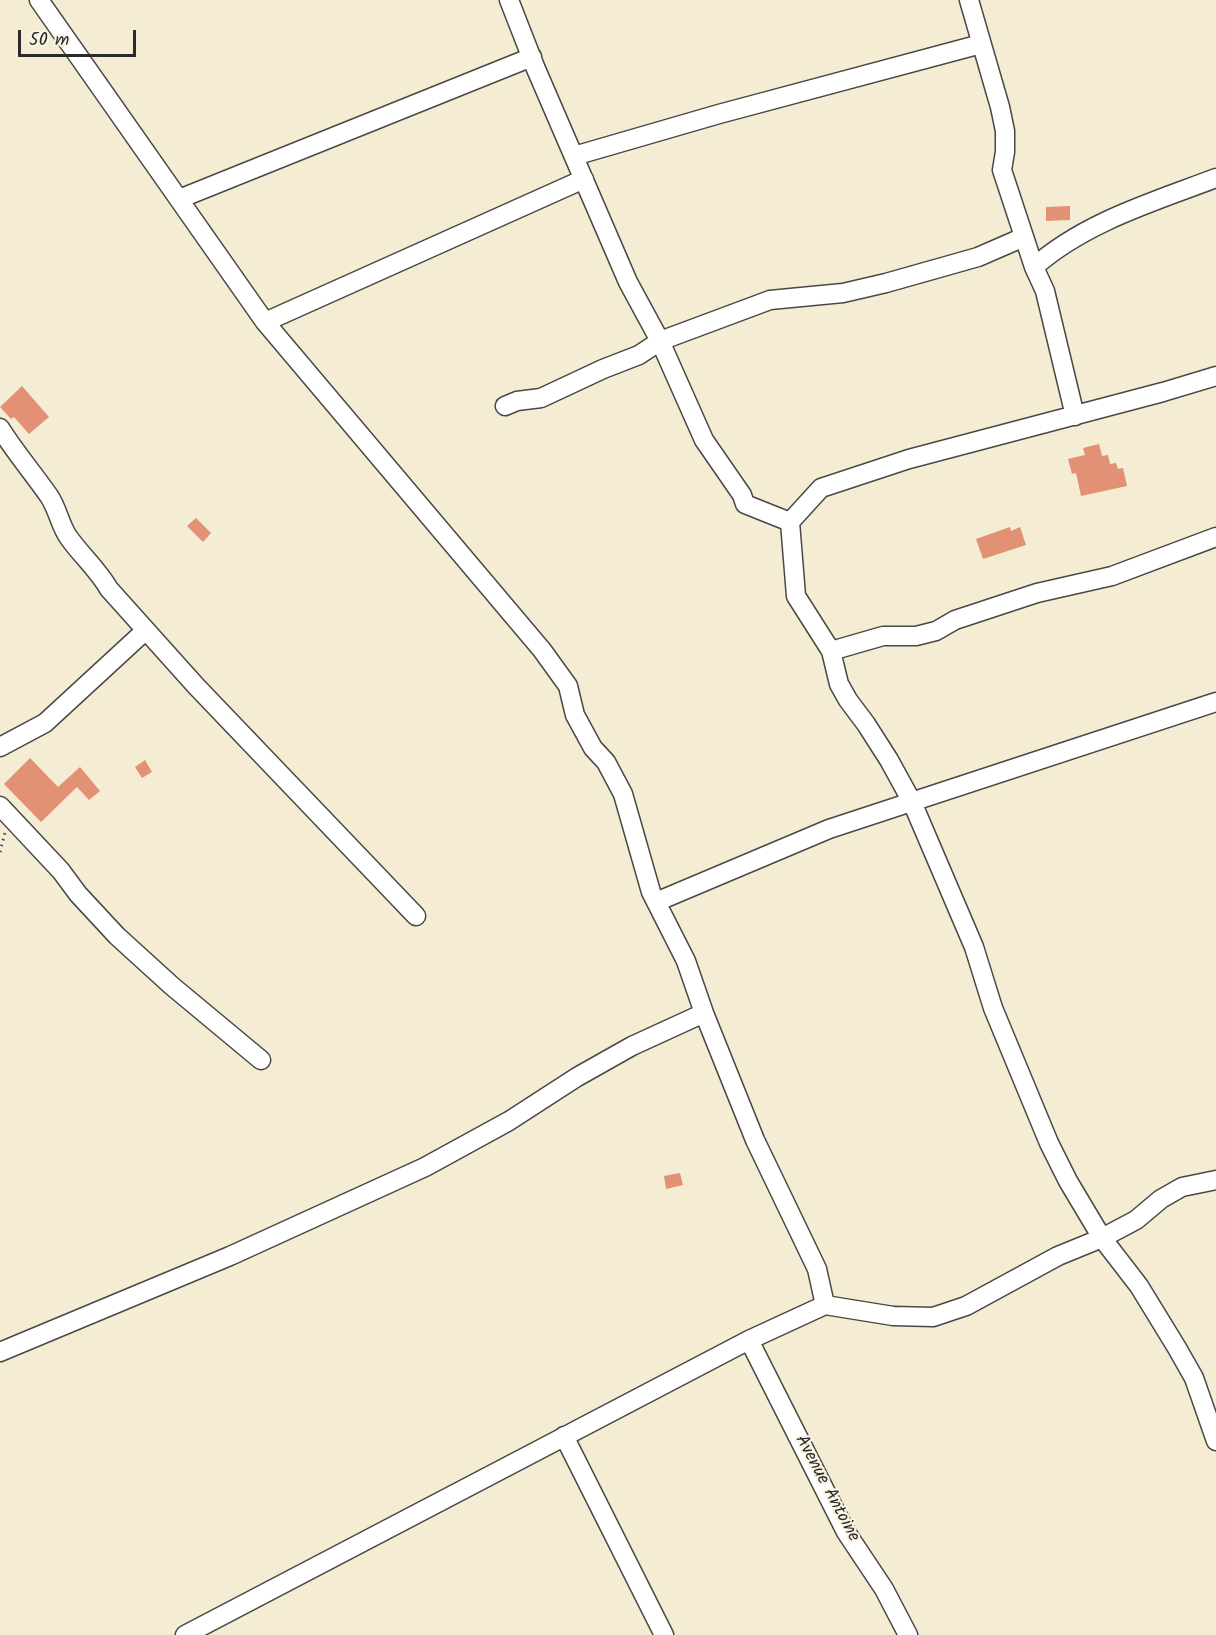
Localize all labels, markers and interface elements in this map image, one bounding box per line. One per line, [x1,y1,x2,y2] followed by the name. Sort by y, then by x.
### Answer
[21,18,140,56] scale bar
[29,26,69,55] text: 50 m
[789,1432,863,1546] street label: Avenue Antoine

